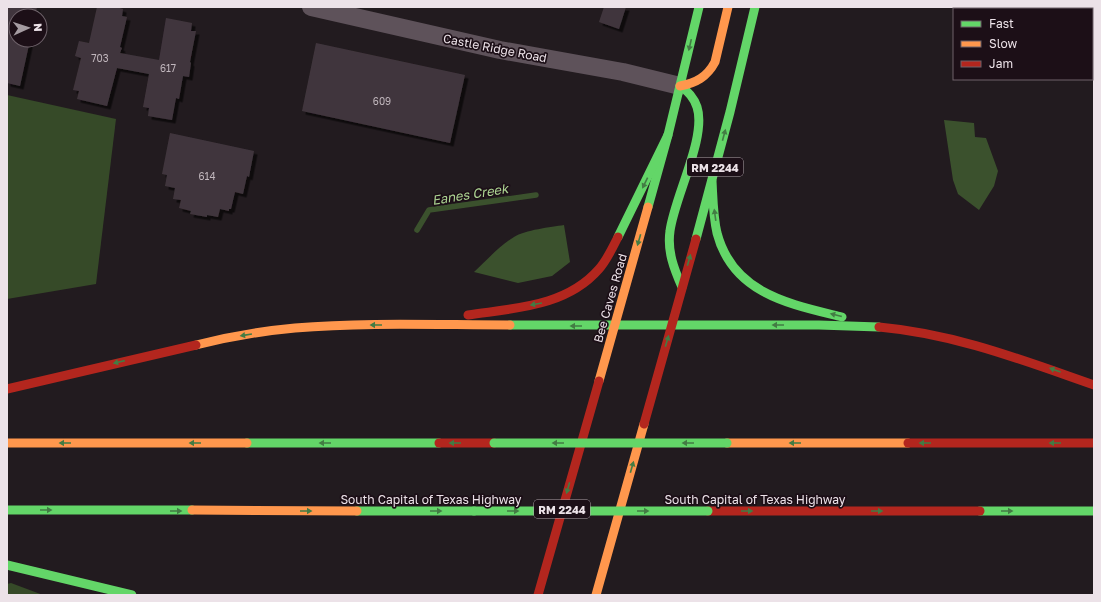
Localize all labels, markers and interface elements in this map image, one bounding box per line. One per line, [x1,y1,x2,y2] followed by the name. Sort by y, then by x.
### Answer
[8,8,48,48] north arrow
[953,8,1093,80] legend
[989,16,1014,31] text: Fast
[32,23,45,32] text: N
[442,31,548,65] street label: Castle Ridge Road
[989,36,1017,51] text: Slow
[687,39,693,51] one-way arrow
[91,52,109,64] house number: 703
[989,56,1013,71] text: Jam
[160,62,176,74] house number: 617
[373,95,391,107] house number: 609
[721,129,727,141] one-way arrow
[687,158,743,176] road number: RM 2244
[199,170,216,182] house number: 614
[642,177,648,188] one-way arrow
[431,180,511,208] water label: Eanes Creek
[712,209,718,221] one-way arrow
[636,234,642,246] one-way arrow
[590,252,630,344] street label: Bee Caves Road
[687,254,693,267] one-way arrow
[529,302,542,308] one-way arrow
[830,312,842,318] one-way arrow
[369,322,382,328] one-way arrow
[771,322,784,328] one-way arrow
[569,323,582,329] one-way arrow
[240,332,252,338] one-way arrow
[664,335,670,347] one-way arrow
[113,360,125,366] one-way arrow
[1049,367,1061,373] one-way arrow
[58,440,71,446] one-way arrow
[188,440,201,446] one-way arrow
[318,440,331,446] one-way arrow
[448,440,461,446] one-way arrow
[551,440,564,446] one-way arrow
[681,440,694,446] one-way arrow
[788,440,801,446] one-way arrow
[918,440,931,446] one-way arrow
[1048,440,1061,446] one-way arrow
[629,460,635,472] one-way arrow
[565,482,571,494] one-way arrow
[340,492,522,507] street label: South Capital of Texas Highway
[664,492,846,507] street label: South Capital of Texas Highway
[534,500,590,518] road number: RM 2244
[40,507,52,514] one-way arrow
[170,508,183,514] one-way arrow
[300,508,313,514] one-way arrow
[430,508,443,514] one-way arrow
[507,508,520,514] one-way arrow
[637,508,650,514] one-way arrow
[741,508,754,514] one-way arrow
[871,508,884,514] one-way arrow
[1001,508,1014,514] one-way arrow

